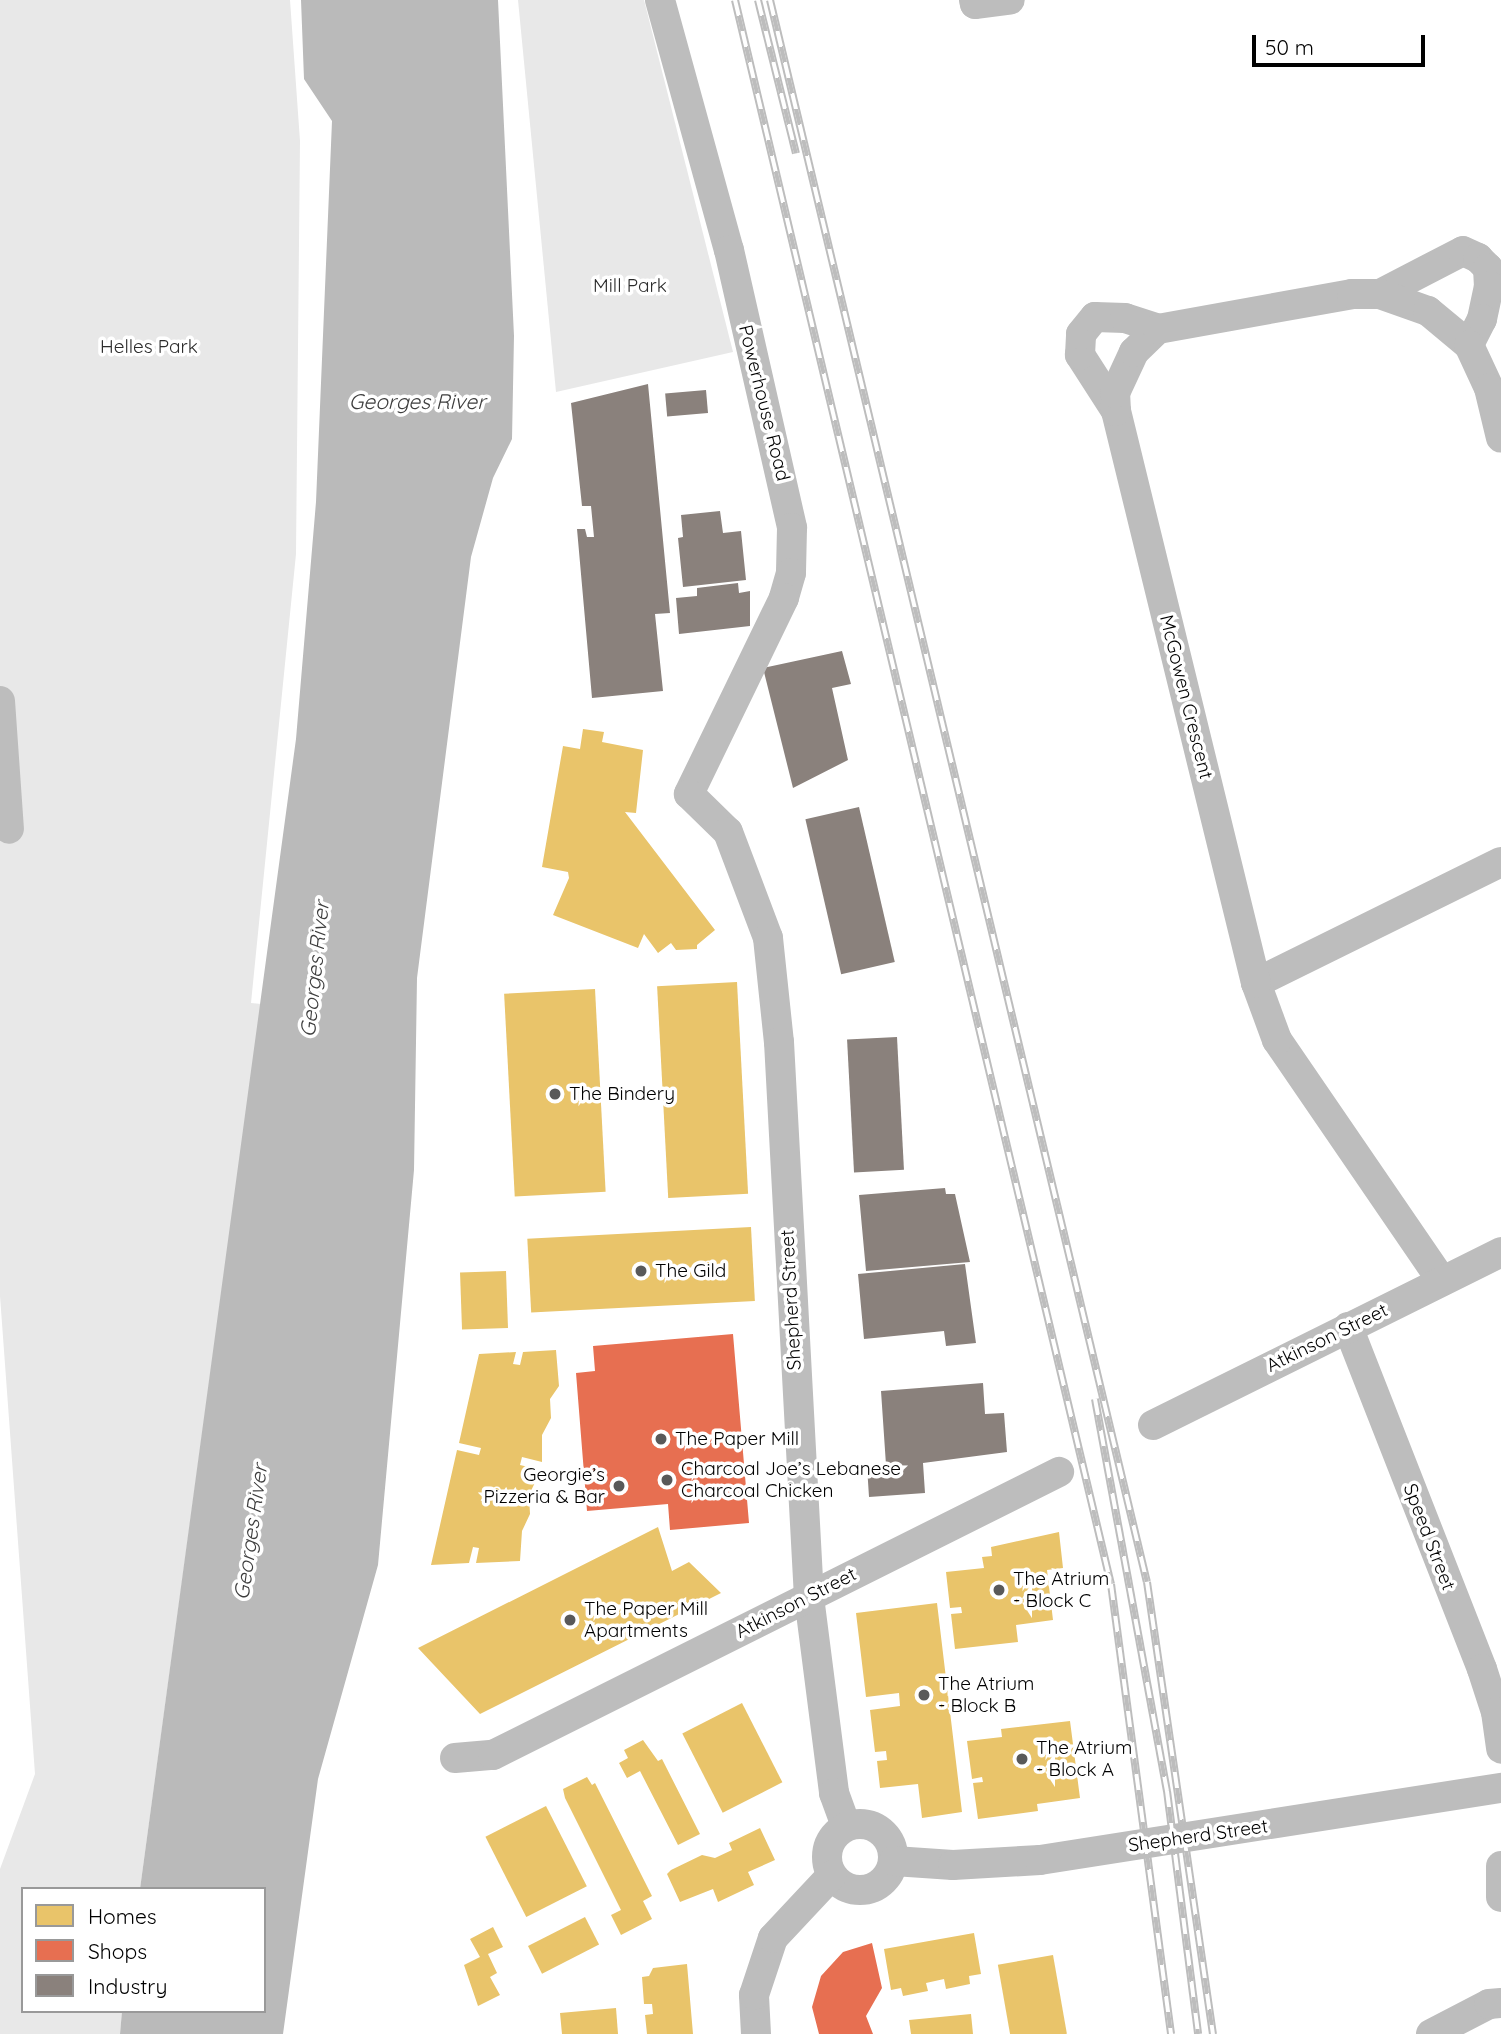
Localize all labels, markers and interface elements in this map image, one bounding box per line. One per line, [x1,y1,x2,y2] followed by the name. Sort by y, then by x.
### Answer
[1256,21,1429,65] scale bar
[1265,34,1314,60] text: 50 m
[593,275,667,297] park label: Mill Park
[734,323,794,483] street label: Powerhouse Road
[100,336,198,358] park label: Helles Park
[349,388,485,414] water label: Georges River
[1155,613,1217,781] street label: McGowen Crescent
[294,900,334,1038] water label: Georges River
[569,1083,675,1105] place label: The Bindery
[547,1086,563,1102] marker: The Bindery
[776,1229,806,1371] street label: Shepherd Street
[655,1260,726,1282] place label: The Gild
[633,1263,649,1279] marker: The Gild
[1263,1299,1391,1377] street label: Atkinson Street
[675,1428,799,1450] place label: The Paper Mill
[653,1431,669,1447] marker: The Paper Mill
[681,1458,901,1502] place label: Charcoal Joe’s Lebanese Charcoal Chicken
[228,1463,272,1601] water label: Georges River
[483,1464,605,1508] place label: Georgie’s Pizzeria & Bar
[659,1472,675,1488] marker: Charcoal Joe’s Lebanese Charcoal Chicken
[611,1478,627,1494] marker: Georgie’s Pizzeria & Bar
[1398,1480,1460,1594] street label: Speed Street
[732,1563,860,1643] street label: Atkinson Street
[1013,1568,1109,1612] place label: The Atrium - Block C
[991,1582,1007,1598] marker: The Atrium - Block C
[584,1598,708,1642] place label: The Paper Mill Apartments
[562,1612,578,1628] marker: The Paper Mill Apartments
[938,1673,1034,1717] place label: The Atrium - Block B
[916,1687,932,1703] marker: The Atrium - Block B
[1036,1737,1132,1781] place label: The Atrium - Block A
[1014,1751,1030,1767] marker: The Atrium - Block A
[1127,1815,1269,1857] street label: Shepherd Street
[21,1887,266,2013] legend
[88,1903,157,1929] text: Homes
[88,1938,147,1964] text: Shops
[88,1973,167,1999] text: Industry

